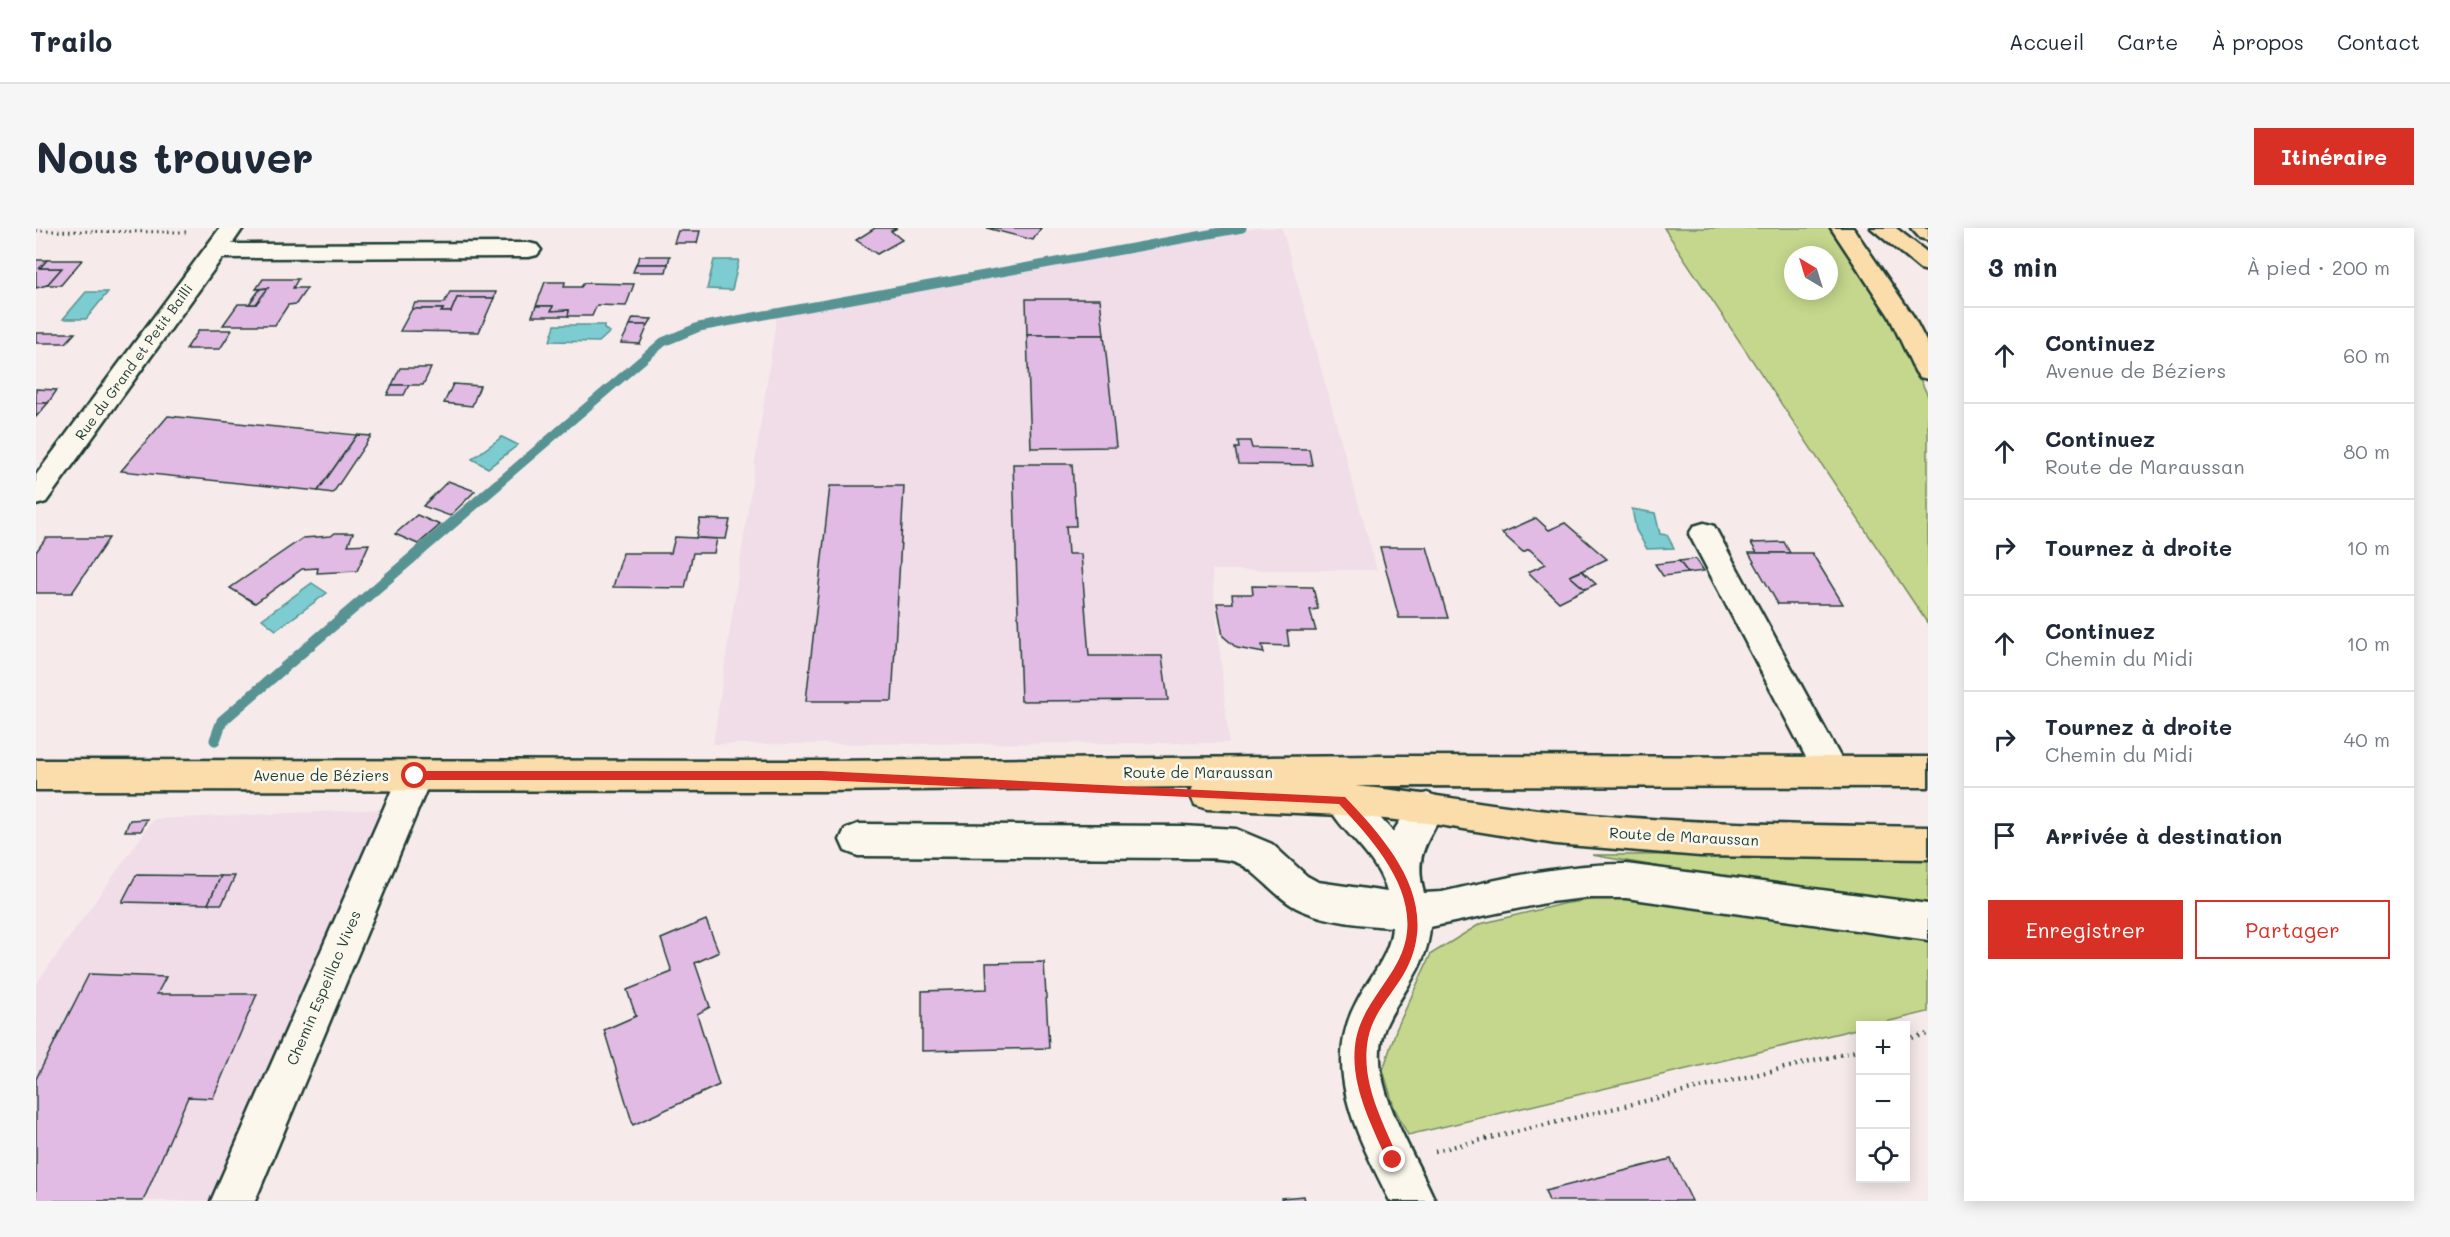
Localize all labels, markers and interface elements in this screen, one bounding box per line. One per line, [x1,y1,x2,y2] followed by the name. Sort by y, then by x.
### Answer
[30,23,112,59] text: Trailo
[2009,28,2084,55] text: Accueil
[2117,28,2178,55] text: Carte
[2211,28,2304,55] text: À propos
[2337,28,2420,55] text: Contact
[2254,128,2414,185] button: Itinéraire
[36,129,314,184] text: Nous trouver
[1784,246,1838,300] north arrow
[1988,250,2057,284] text: 3 min
[2247,254,2390,280] text: À pied · 200 m
[70,280,197,444] street label: Rue du Grand et Petit Bailli
[2045,328,2155,357] text: Continuez
[1988,339,2021,372] icon: ahead
[2343,342,2390,368] text: 60 m
[2045,357,2226,383] text: Avenue de Béziers
[2045,424,2155,453] text: Continuez
[1988,435,2021,468] icon: ahead
[2343,438,2390,464] text: 80 m
[2045,453,2244,479] text: Route de Maraussan
[1988,531,2021,564] icon: right
[2045,533,2232,562] text: Tournez à droite
[2346,534,2390,560] text: 10 m
[2045,616,2155,645] text: Continuez
[1988,627,2021,660] icon: ahead
[2346,630,2390,656] text: 10 m
[2045,645,2193,671] text: Chemin du Midi
[2045,712,2232,741] text: Tournez à droite
[1988,723,2021,756] icon: right
[2344,726,2390,752] text: 40 m
[2045,741,2193,767] text: Chemin du Midi
[401,762,427,788] route start
[1123,762,1273,782] street label: Route de Maraussan
[253,765,389,785] street label: Avenue de Béziers
[1988,819,2021,852] icon: arrive
[2045,821,2282,850] text: Arrivée à destination
[1609,822,1759,850] street label: Route de Maraussan
[1988,900,2183,959] button: Enregistrer
[2195,900,2390,959] button: Partager
[281,907,365,1068] street label: Chemin Espeillac Vives
[1856,1021,1910,1183] map controls
[1856,1021,1910,1075] button: +
[1856,1075,1910,1129] button: −
[1856,1129,1910,1183] button: locate
[1379,1146,1405,1172] route end

